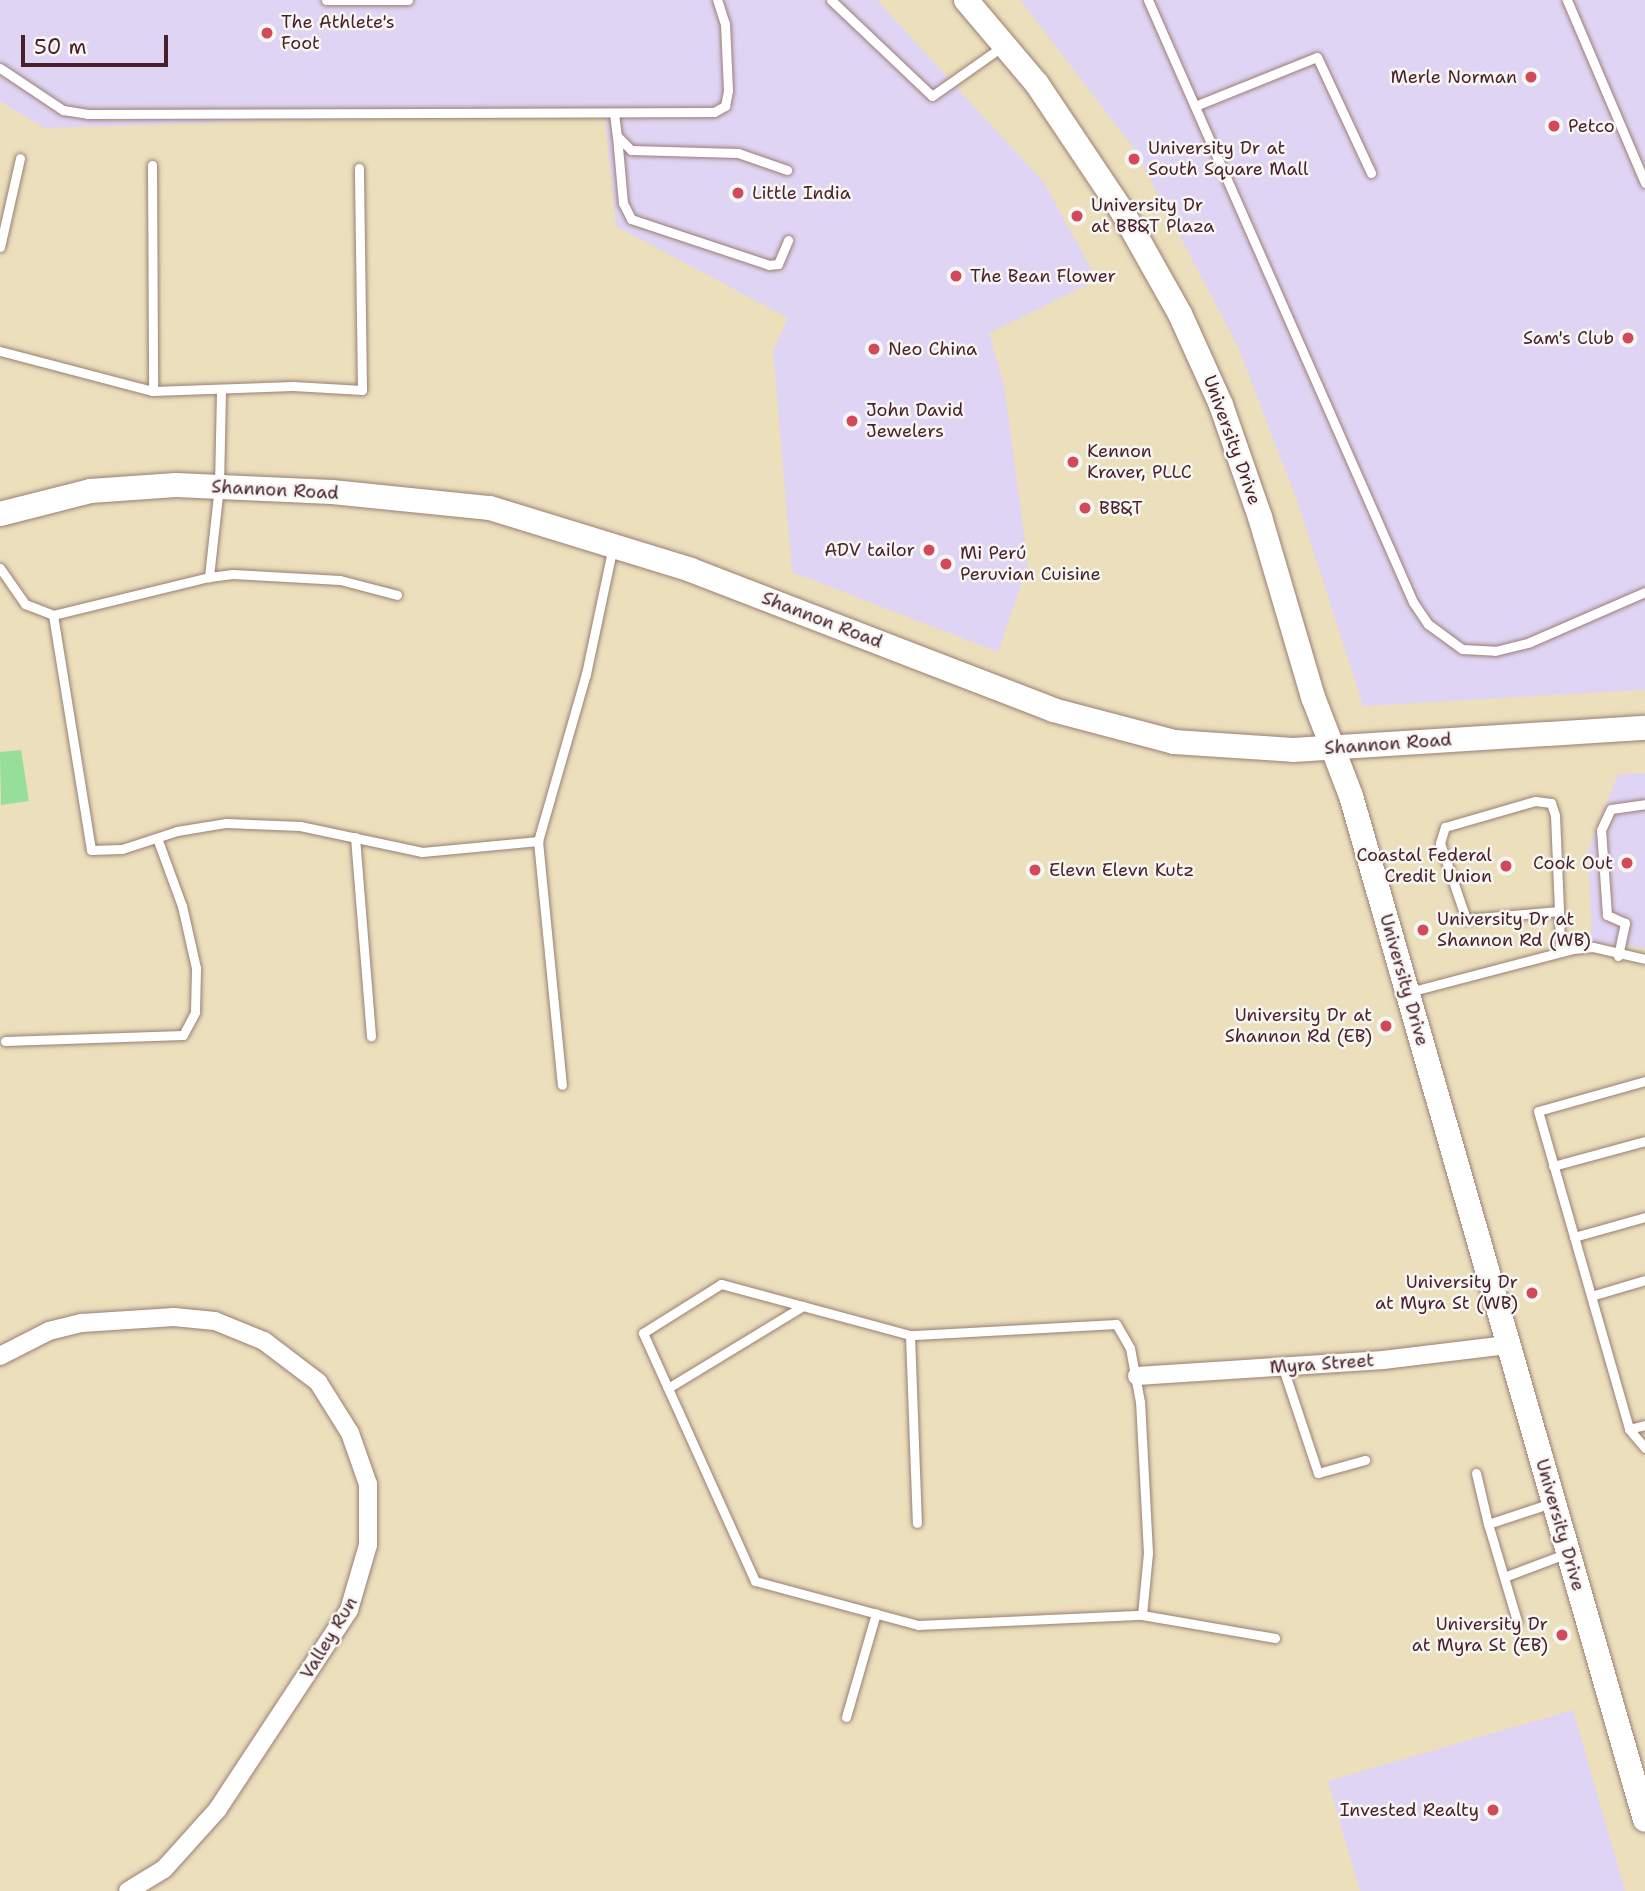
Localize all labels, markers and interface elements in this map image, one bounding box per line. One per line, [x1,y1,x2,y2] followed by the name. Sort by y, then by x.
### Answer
[281,12,395,54] place label: The Athlete's Foot
[24,21,172,65] scale bar
[259,25,275,41] marker: The Athlete's Foot
[34,33,87,61] text: 50 m
[1391,66,1517,88] place label: Merle Norman
[1523,69,1539,85] marker: Merle Norman
[1568,115,1615,137] place label: Petco
[1546,118,1562,134] marker: Petco
[1148,138,1308,180] place label: University Dr at South Square Mall
[1126,151,1142,167] marker: University Dr at South Square Mall
[752,182,851,204] place label: Little India
[730,185,746,201] marker: Little India
[1091,195,1215,238] place label: University Dr at BB&T Plaza
[1069,208,1085,224] marker: University Dr at BB&T Plaza
[970,265,1116,287] place label: The Bean Flower
[948,268,964,284] marker: The Bean Flower
[1523,327,1614,349] place label: Sam's Club
[1620,330,1636,346] marker: Sam's Club
[888,338,977,360] place label: Neo China
[866,341,882,357] marker: Neo China
[1199,372,1265,508] street label: University Drive
[866,400,964,442] place label: John David Jewelers
[844,413,860,429] marker: John David Jewelers
[1087,441,1192,484] place label: Kennon Kraver, PLLC
[1065,454,1081,470] marker: Kennon Kraver, PLLC
[211,476,339,504] street label: Shannon Road
[1099,497,1143,519] place label: BB&T
[1077,500,1093,516] marker: BB&T
[824,539,915,561] place label: ADV tailor
[921,542,937,558] marker: ADV tailor
[960,543,1101,586] place label: Mi Perú Peruvian Cuisine
[938,556,954,572] marker: Mi Perú Peruvian Cuisine
[759,587,885,653] street label: Shannon Road
[1324,729,1452,759] street label: Shannon Road
[1356,845,1492,888] place label: Coastal Federal Credit Union
[1533,852,1613,874] place label: Cook Out
[1619,855,1635,871] marker: Cook Out
[1498,858,1514,874] marker: Coastal Federal Credit Union
[1049,859,1194,881] place label: Elevn Elevn Kutz
[1027,862,1043,878] marker: Elevn Elevn Kutz
[1437,909,1591,951] place label: University Dr at Shannon Rd (WB)
[1375,912,1433,1048] street label: University Drive
[1415,922,1431,938] marker: University Dr at Shannon Rd (WB)
[1225,1005,1372,1048] place label: University Dr at Shannon Rd (EB)
[1378,1018,1394,1034] marker: University Dr at Shannon Rd (EB)
[1375,1272,1518,1314] place label: University Dr at Myra St (WB)
[1524,1285,1540,1301] marker: University Dr at Myra St (WB)
[1269,1350,1375,1378] street label: Myra Street
[1531,1457,1589,1593] street label: University Drive
[296,1593,362,1683] street label: Valley Run
[1412,1614,1548,1656] place label: University Dr at Myra St (EB)
[1554,1627,1570,1643] marker: University Dr at Myra St (EB)
[1340,1799,1479,1821] place label: Invested Realty
[1485,1802,1501,1818] marker: Invested Realty

